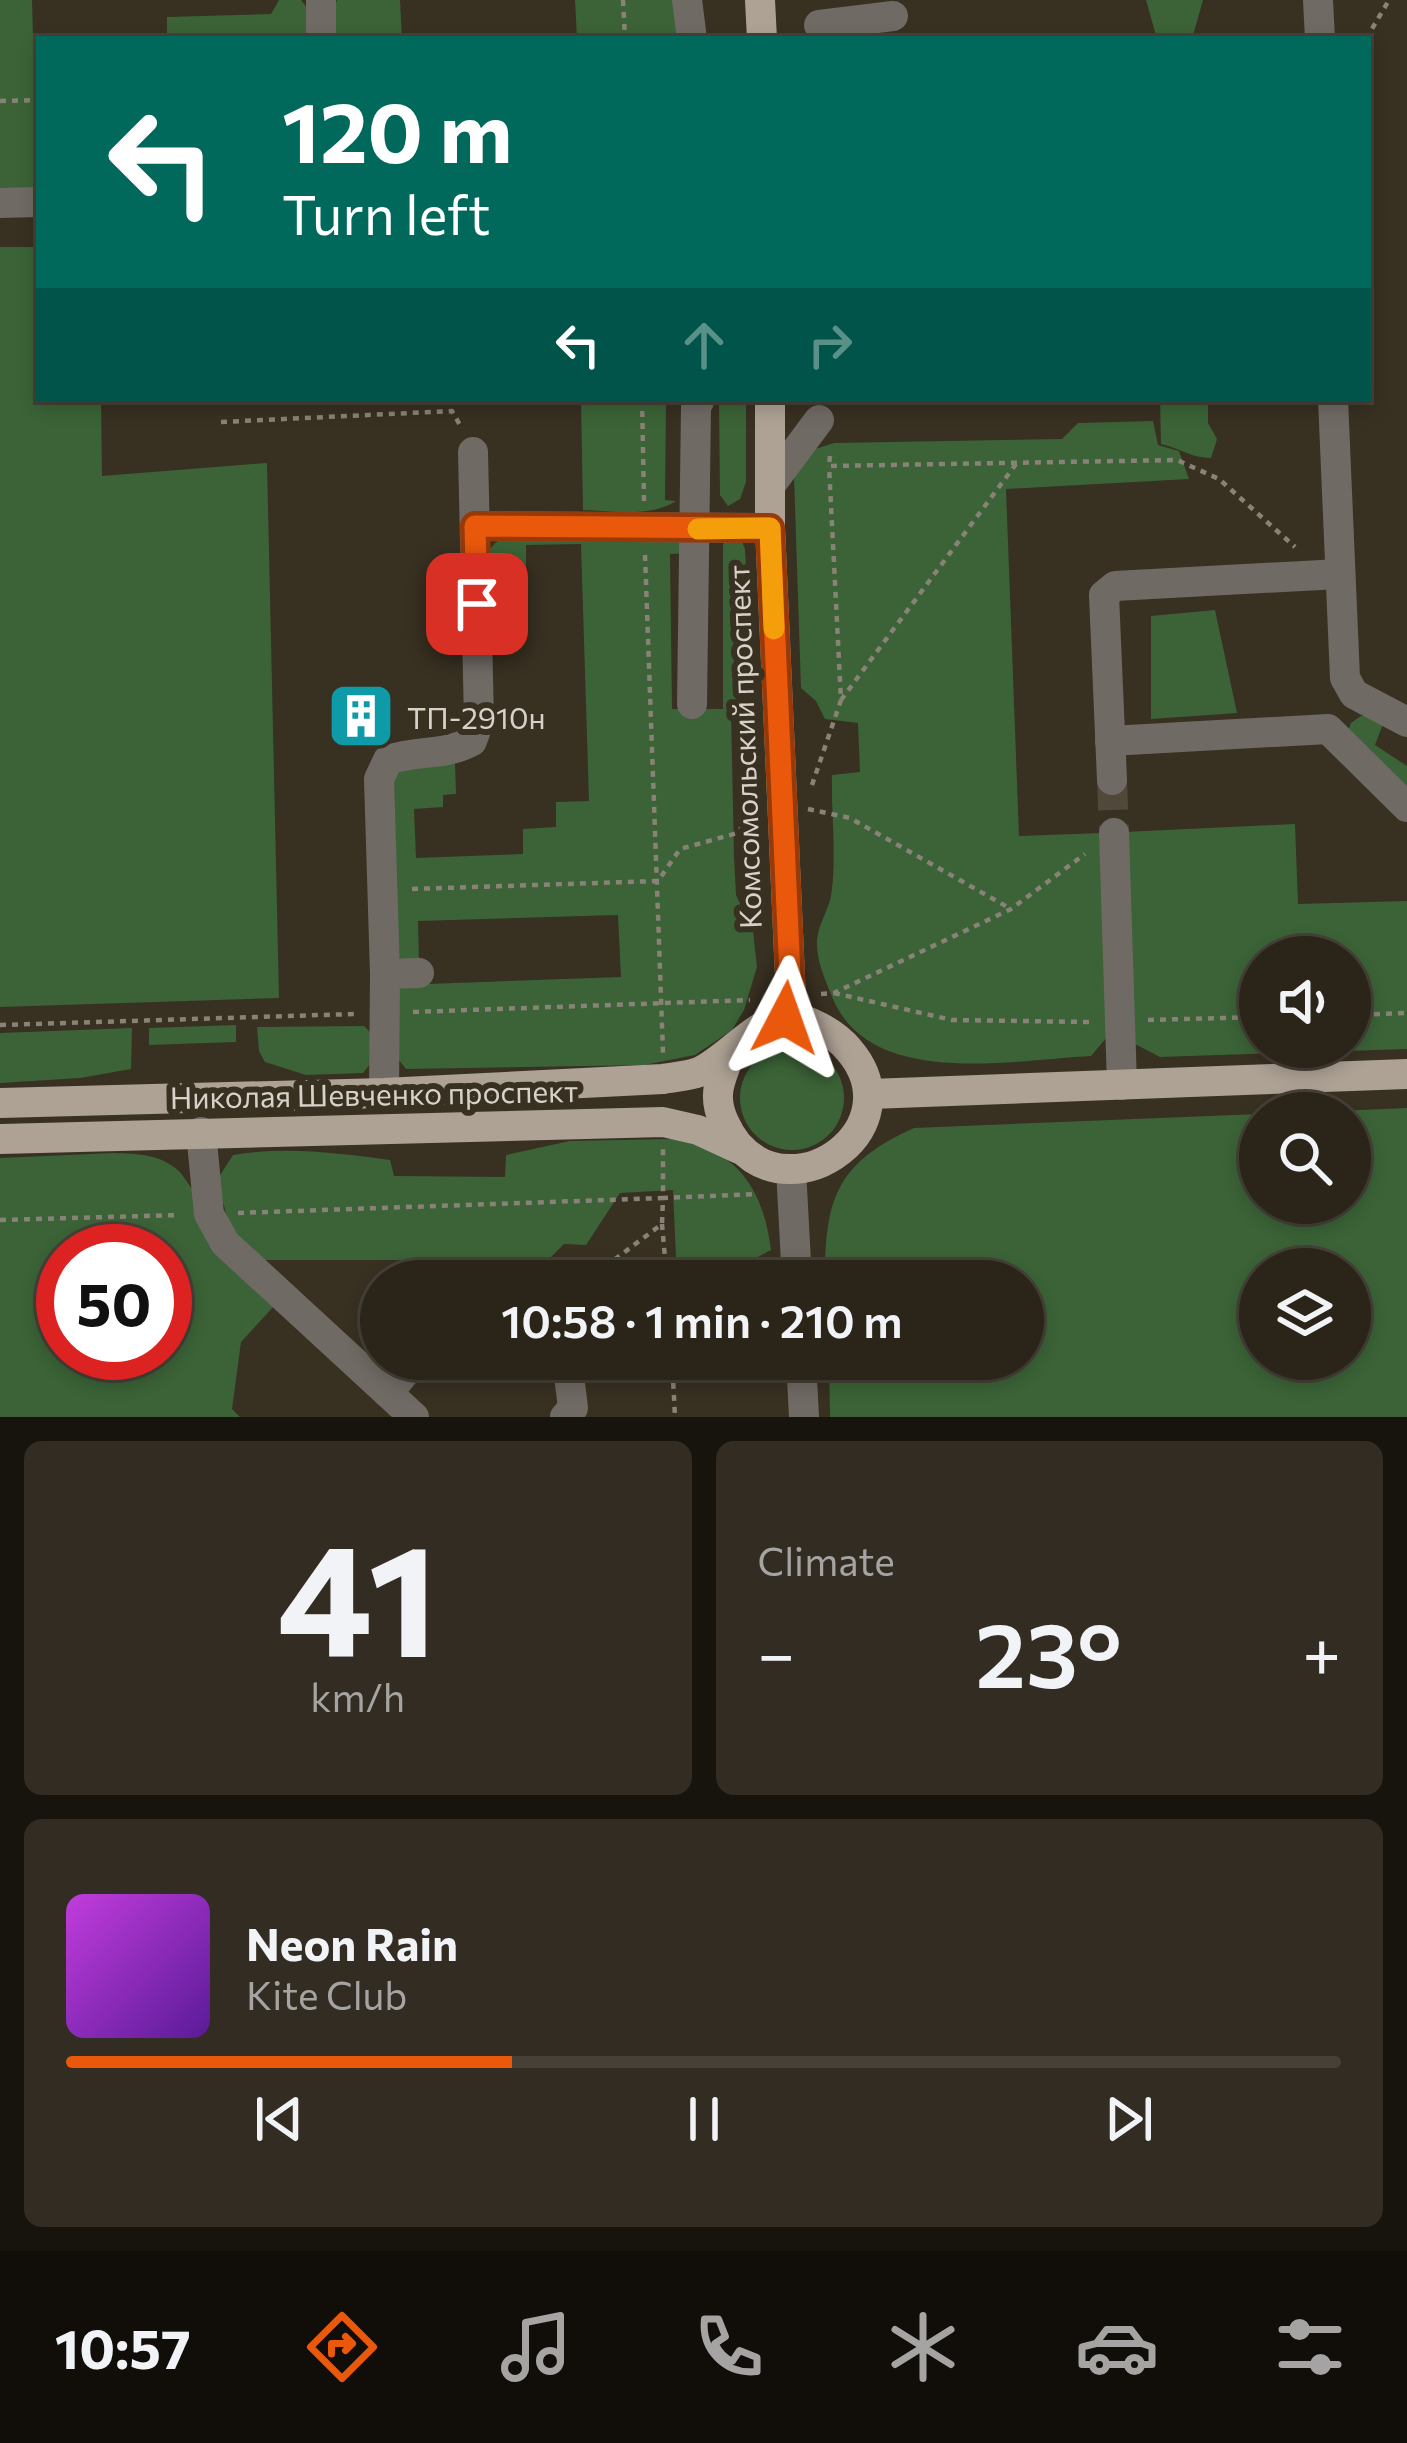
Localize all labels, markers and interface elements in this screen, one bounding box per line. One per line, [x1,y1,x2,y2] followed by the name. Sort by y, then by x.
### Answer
[282,78,512,180] text: 120 m
[84,84,240,240] icon: left
[282,180,490,246] text: Turn left
[545,312,611,378] icon: left
[671,312,737,378] icon: ahead
[797,312,863,378] icon: right
[426,553,528,655] pin
[718,564,768,930] street label: Комсомольский проспект
[444,571,510,637] icon: arrive
[326,681,396,751] building icon: ТП-2910н
[407,698,546,735] place label: ТП-2910н
[1239,936,1371,1380] map controls
[1239,936,1371,1068] button: sound
[722,955,848,1081] position arrow
[169,1071,579,1115] street label: Николая Шевченко проспект
[1239,1092,1371,1224] button: search
[36,1224,192,1380] speed limit sign: 50
[1239,1248,1371,1380] button: layers
[501,1292,903,1347] text: 10:58 · 1 min · 210 m
[277,1498,439,1689] text: 41
[758,1536,895,1584] text: Climate
[975,1596,1122,1707] text: 23°
[758,1611,795,1692] text: −
[1302,1611,1341,1692] text: +
[310,1672,405,1720] text: km/h
[246,1915,458,1970] text: Neon Rain
[246,1970,407,2018] text: Kite Club
[246,2086,312,2152] icon: previous
[671,2086,737,2152] icon: pause
[1096,2086,1162,2152] icon: next
[300,2305,384,2389] icon: directions
[494,2305,578,2389] icon: music
[687,2305,771,2389] icon: phone
[881,2305,965,2389] icon: climate
[1075,2305,1159,2389] icon: car
[1268,2305,1352,2389] icon: filters
[55,2314,191,2380] text: 10:57

